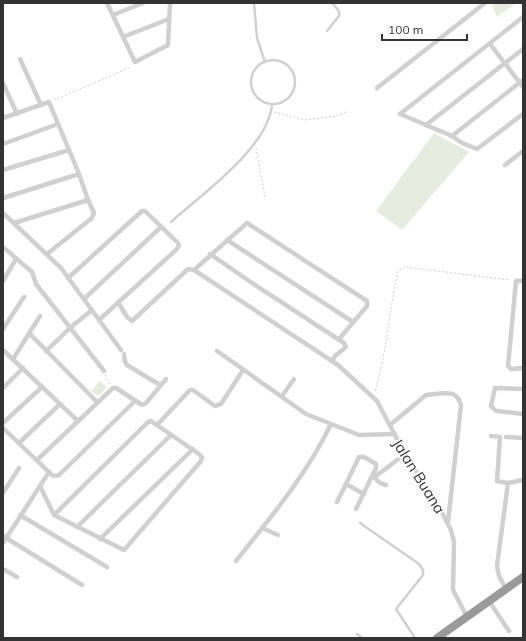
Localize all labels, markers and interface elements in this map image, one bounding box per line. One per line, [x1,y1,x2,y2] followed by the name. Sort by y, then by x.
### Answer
[382,16,467,42] scale bar
[388,22,423,37] text: 100 m
[388,435,450,517] street label: Jalan Buana

